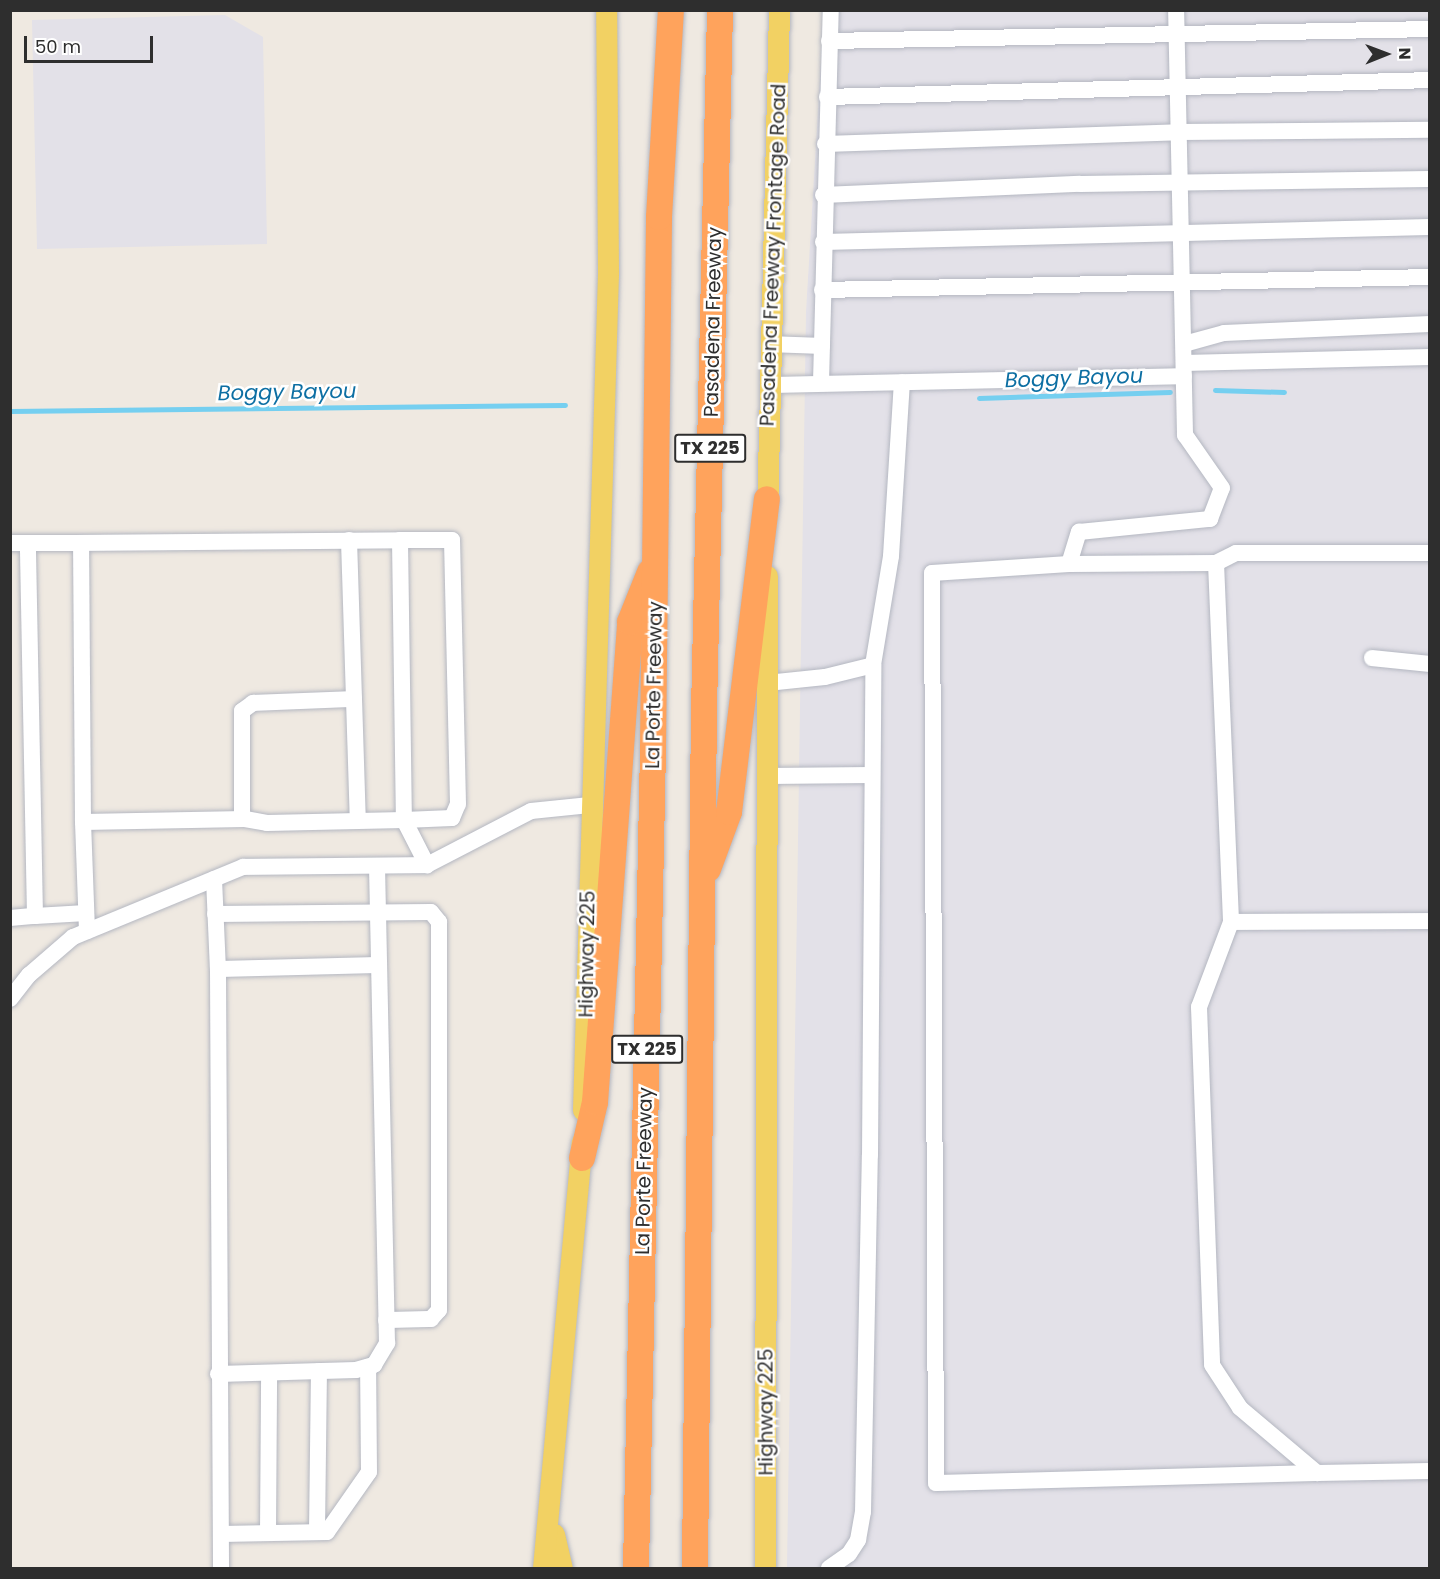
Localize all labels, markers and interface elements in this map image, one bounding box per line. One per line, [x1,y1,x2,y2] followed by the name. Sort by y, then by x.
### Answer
[27,24,156,62] scale bar
[1356,24,1416,84] north arrow
[35,34,81,59] text: 50 m
[1393,47,1416,60] text: N
[755,83,791,427] street label: Pasadena Freeway Frontage Road
[699,227,727,417] street label: Pasadena Freeway
[1004,363,1144,393] water label: Boggy Bayou
[218,378,356,406] water label: Boggy Bayou
[674,433,746,463] road number: TX 225
[641,601,667,769] street label: La Porte Freeway
[574,890,600,1018] street label: Highway 225
[611,1034,683,1064] road number: TX 225
[631,1087,657,1255] street label: La Porte Freeway
[754,1348,778,1476] street label: Highway 225

